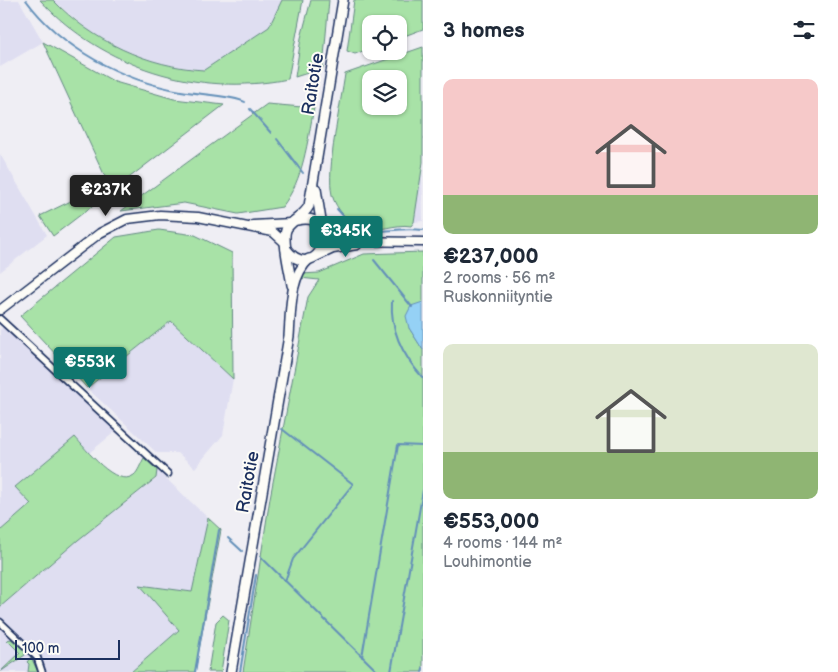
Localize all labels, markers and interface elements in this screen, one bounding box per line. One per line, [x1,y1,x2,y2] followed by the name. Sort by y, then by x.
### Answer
[362,15,407,115] map controls
[362,15,407,60] button: locate
[790,16,818,44] icon: filters
[443,18,525,43] text: 3 homes
[298,51,328,117] street label: Raitotie
[362,70,407,115] button: layers
[586,111,676,201] icon: home
[71,174,141,217] pin: €237K
[81,181,131,200] text: €237K
[311,216,381,258] pin: €345K
[321,222,371,241] text: €345K
[443,244,539,269] text: €237,000
[443,269,555,288] text: 2 rooms · 56 m²
[443,288,553,307] text: Ruskonniityntie
[55,346,125,389] pin: €553K
[65,353,115,372] text: €553K
[586,376,676,466] icon: home
[232,449,264,515] street label: Raitotie
[443,509,539,534] text: €553,000
[443,534,562,553] text: 4 rooms · 144 m²
[443,553,532,572] text: Louhimontie
[15,637,120,660] scale bar
[22,640,59,657] text: 100 m

